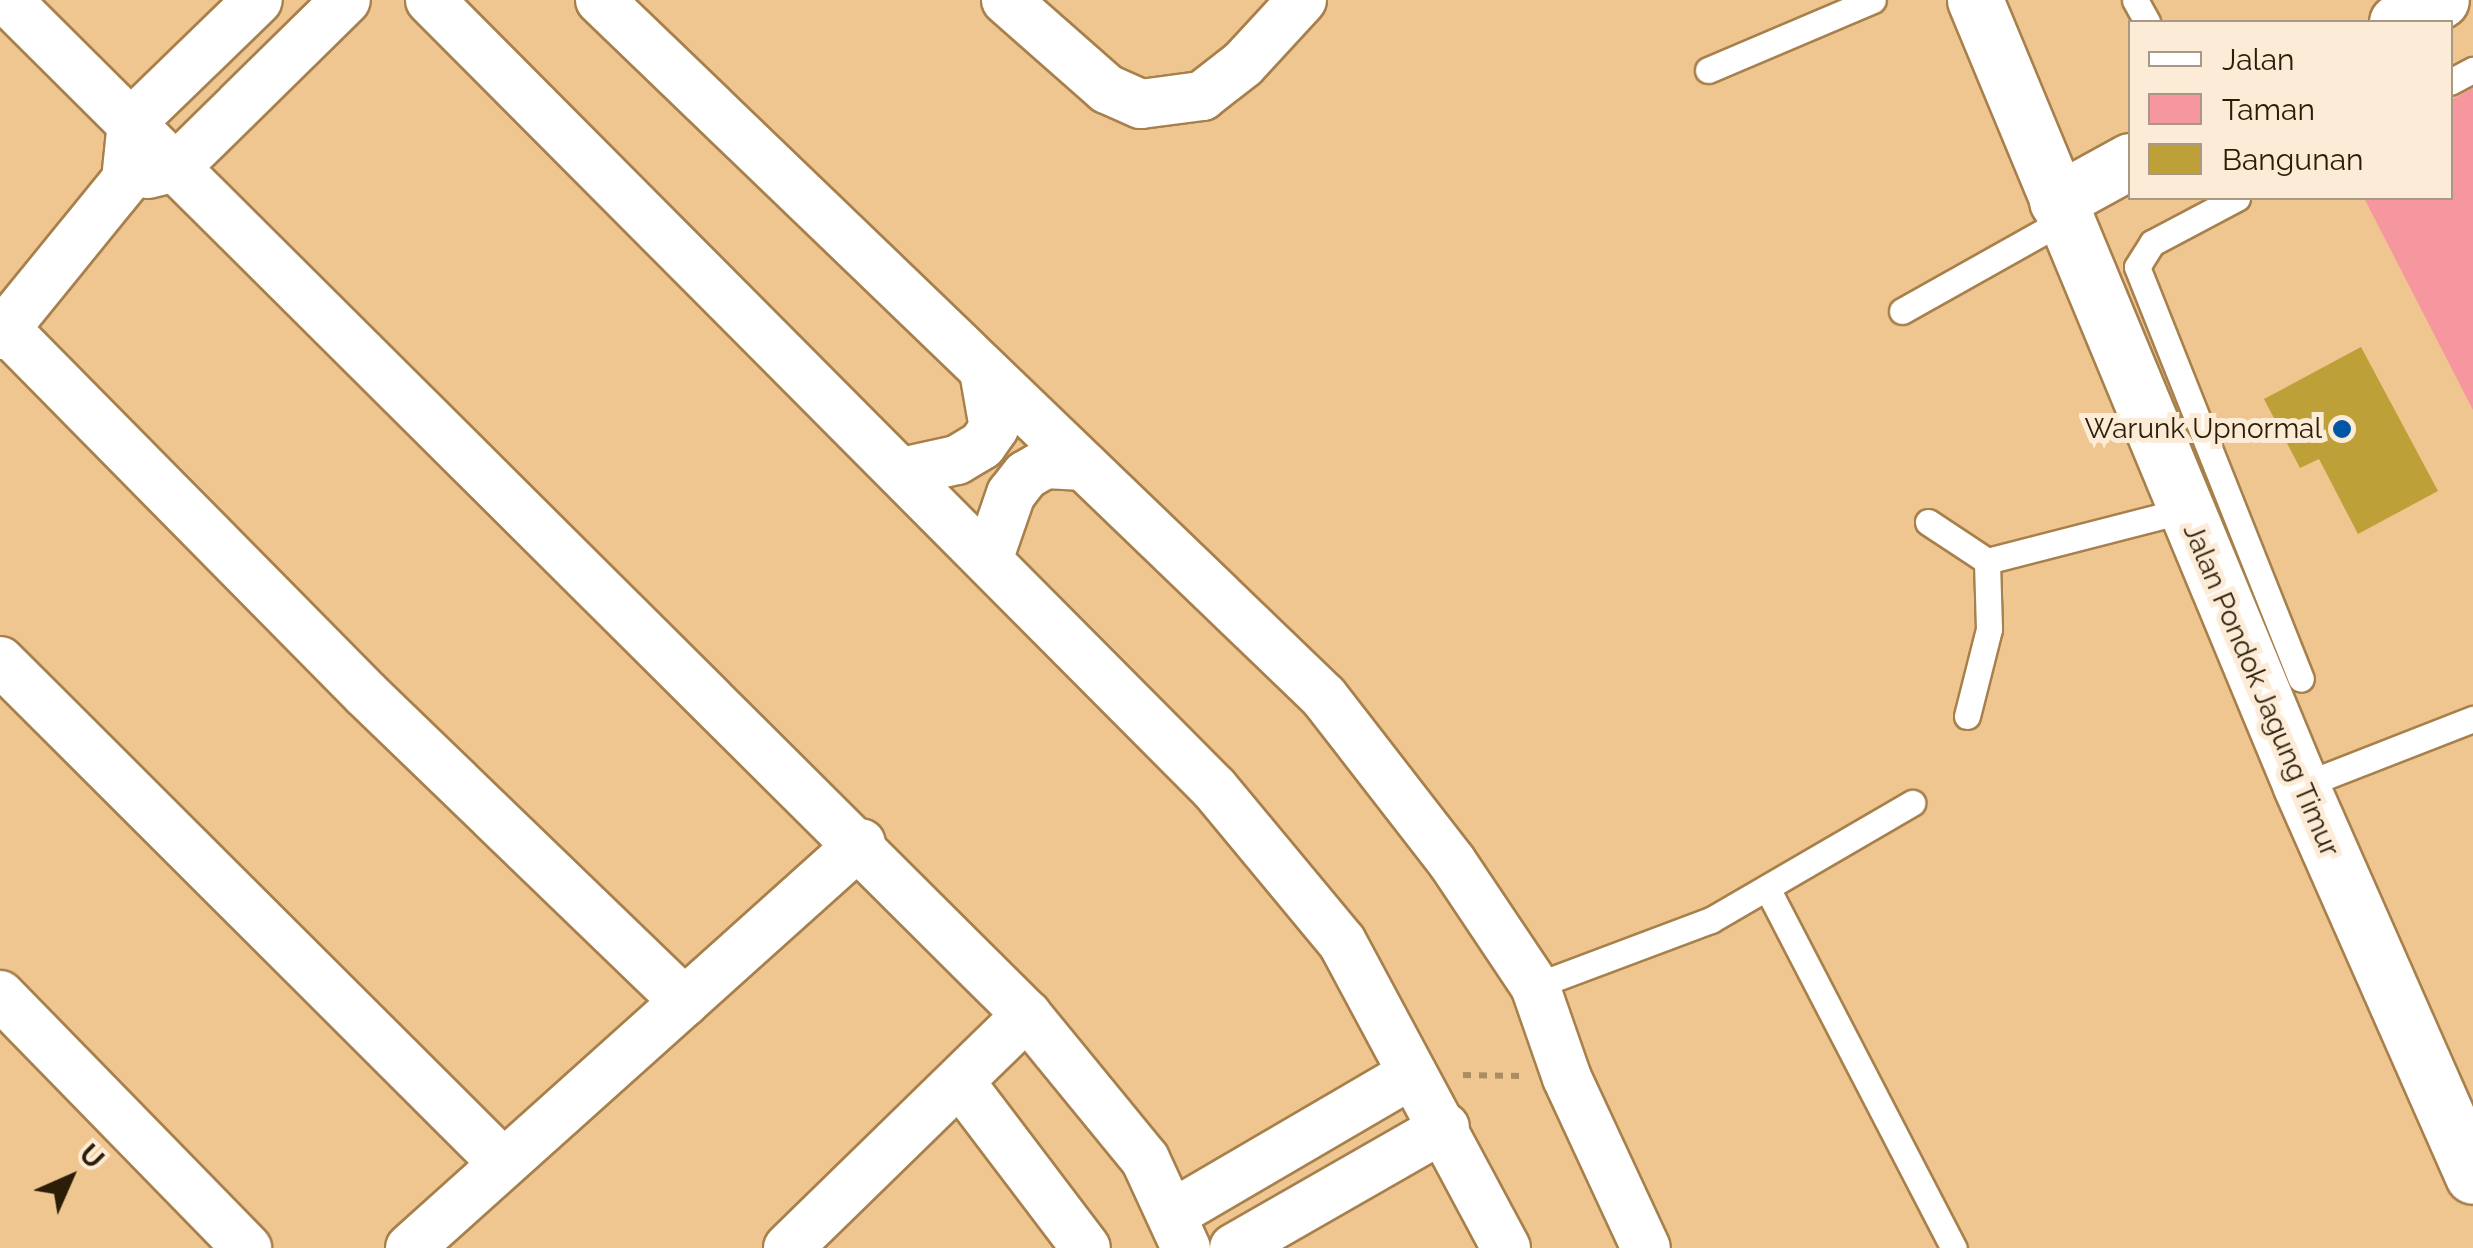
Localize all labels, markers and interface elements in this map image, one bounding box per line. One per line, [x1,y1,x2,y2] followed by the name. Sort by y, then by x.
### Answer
[2128,20,2453,200] legend
[2222,42,2295,77] text: Jalan
[2222,92,2315,127] text: Taman
[2222,142,2364,177] text: Bangunan
[2084,412,2322,446] place label: Warunk Upnormal
[2331,418,2353,440] marker: Warunk Upnormal
[2175,518,2347,862] street label: Jalan Pondok Jagung Timur
[20,1128,120,1228] north arrow
[72,1137,111,1176] text: U

